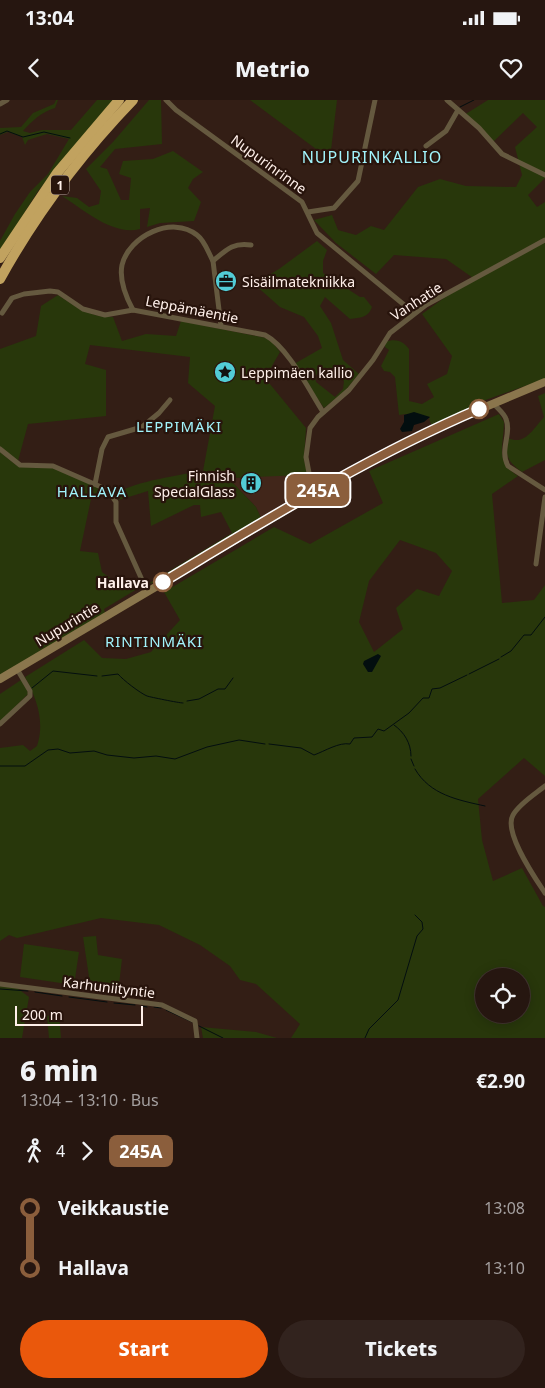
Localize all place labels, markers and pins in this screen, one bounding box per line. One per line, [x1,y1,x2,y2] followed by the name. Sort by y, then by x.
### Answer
[214,269,238,293] office icon: Sisäilmatekniikka
[242,272,355,291] place label: Sisäilmatekniikka
[213,360,237,384] place icon: Leppimäen kallio
[241,363,353,382] place label: Leppimäen kallio
[469,399,489,419] unlabelled marker
[154,466,235,501] place label: Finnish SpecialGlass
[239,471,263,495] building icon: Finnish SpecialGlass
[153,572,173,592] marker: Hallava
[97,573,149,592] place label: Hallava

